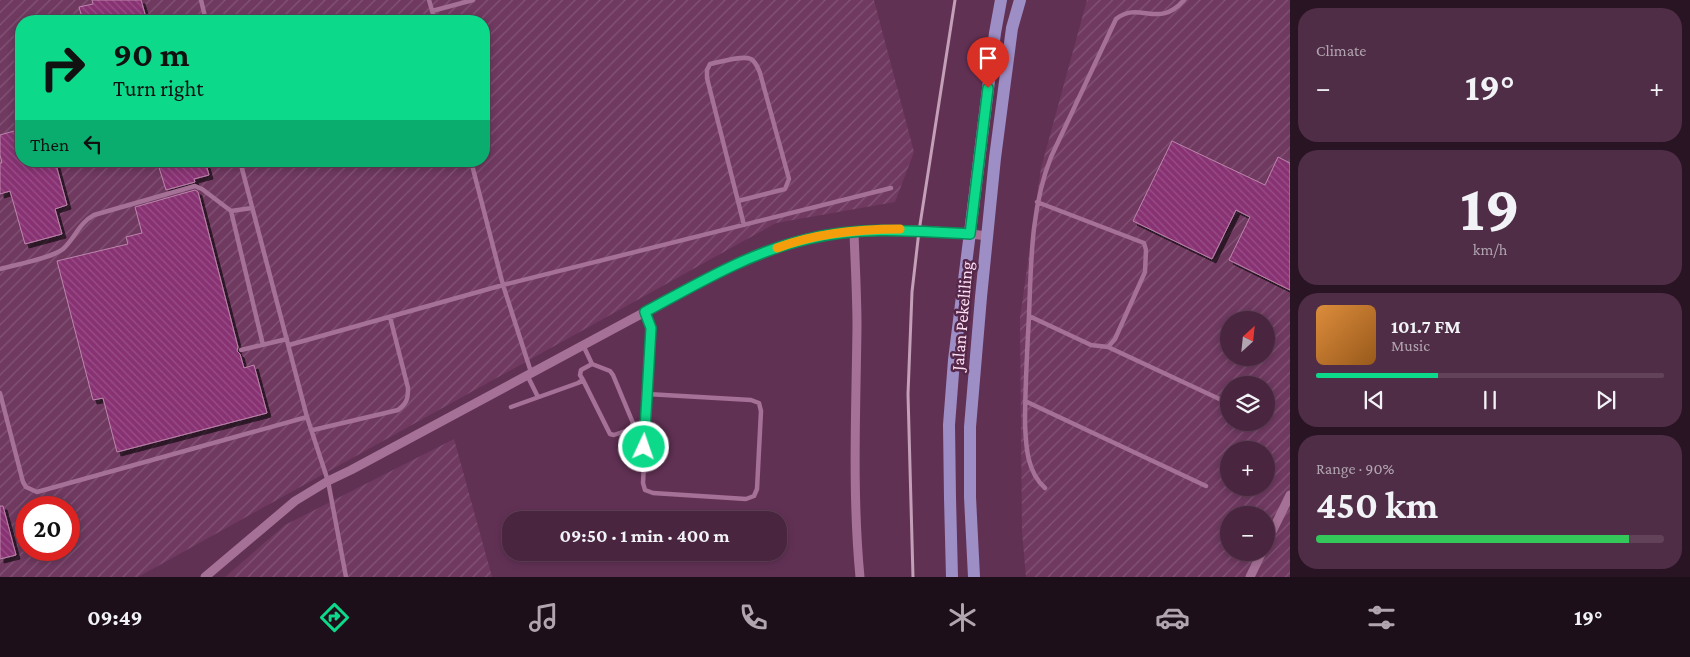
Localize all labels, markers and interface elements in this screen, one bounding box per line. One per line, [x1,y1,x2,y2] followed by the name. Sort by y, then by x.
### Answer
[30,35,95,100] icon: right
[113,35,190,74] text: 90 m
[967,37,1009,88] pin
[1316,42,1366,59] text: Climate
[974,44,1002,72] icon: arrive
[1465,66,1515,108] text: 19°
[1316,72,1331,103] text: −
[1649,72,1664,103] text: +
[113,76,204,101] text: Turn right
[79,130,107,158] icon: left
[30,134,69,155] text: Then
[1460,172,1520,244] text: 19
[1473,241,1507,258] text: km/h
[947,260,977,374] street label: Jalan Pekeliling
[1220,311,1275,366] north arrow
[1220,311,1275,561] map controls
[1391,316,1461,337] text: 101.7 FM
[1391,337,1430,354] text: Music
[1220,376,1275,431] button: layers
[1360,386,1388,414] icon: previous
[1476,386,1504,414] icon: pause
[1592,386,1620,414] icon: next
[617,420,669,472] position arrow
[1220,441,1275,496] button: +
[1316,460,1394,477] text: Range · 90%
[1316,484,1438,526] text: 450 km
[15,496,80,561] speed limit sign: 20
[1220,506,1275,561] button: −
[559,525,730,546] text: 09:50 · 1 min · 400 m
[317,600,352,635] icon: directions
[526,600,561,635] icon: music
[736,600,771,635] icon: phone
[945,600,980,635] icon: climate
[1155,600,1190,635] icon: car
[1364,600,1399,635] icon: filters
[87,605,143,630] text: 09:49
[1574,605,1603,630] text: 19°

